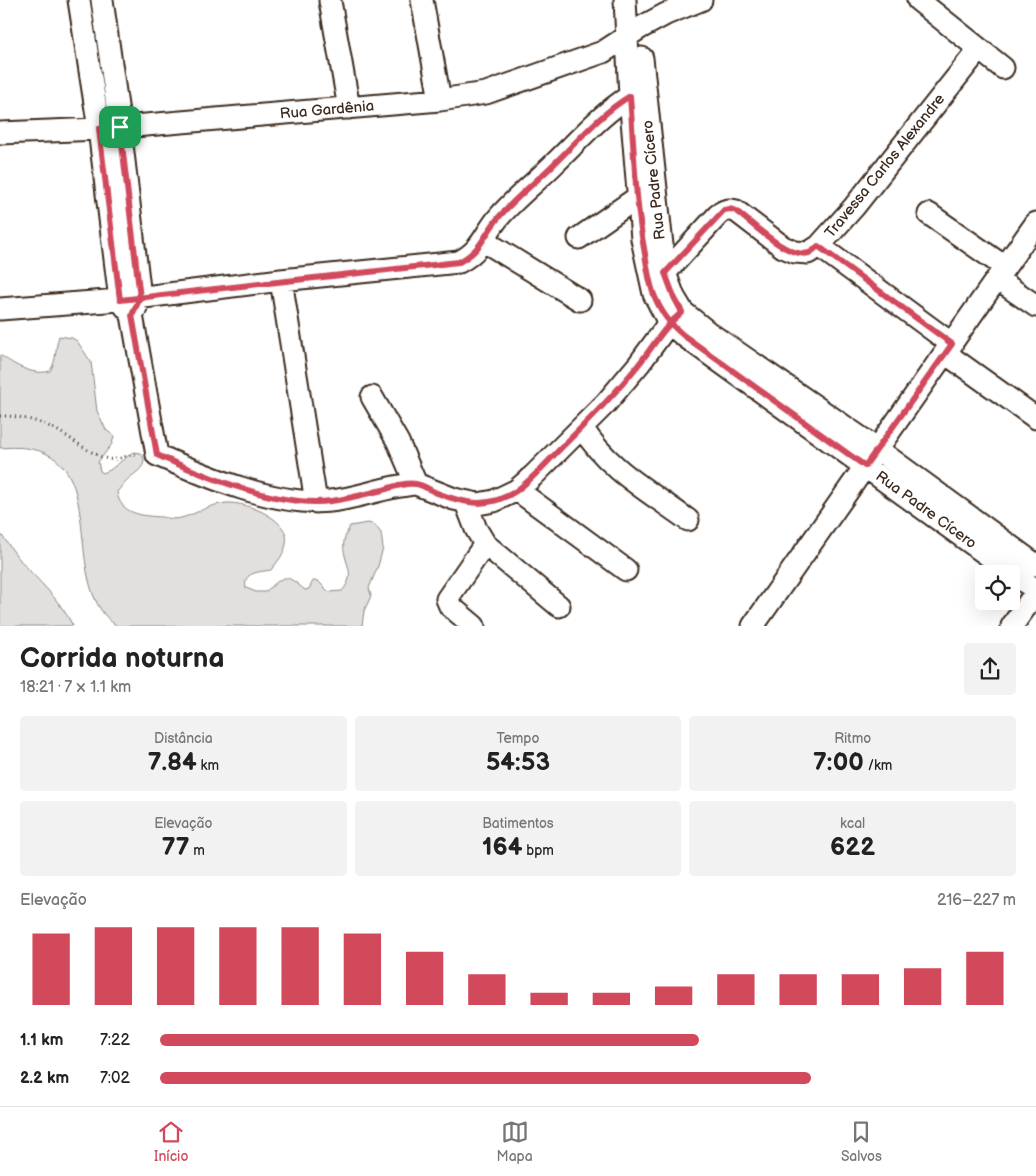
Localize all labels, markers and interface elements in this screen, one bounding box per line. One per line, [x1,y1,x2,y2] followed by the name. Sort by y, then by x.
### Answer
[821,90,949,242] street label: Travessa Carlos Alexandre
[279,96,375,124] street label: Rua Gardênia
[99,106,141,148] pin
[106,113,134,141] icon: arrive
[638,119,670,241] street label: Rua Padre Cícero
[872,467,980,553] street label: Rua Padre Cícero
[975,565,1020,610] map controls
[975,565,1020,610] button: locate
[20,642,225,675] text: Corrida noturna
[964,643,1016,695] button: share
[20,678,131,697] text: 18:21 · 7 × 1.1 km
[154,730,213,747] text: Distância
[497,730,539,747] text: Tempo
[834,730,871,747] text: Ritmo
[148,747,197,778] text: 7.84
[486,747,550,778] text: 54:53
[813,747,864,778] text: 7:00
[197,757,219,774] text: km
[864,757,892,774] text: /km
[154,815,213,832] text: Elevação
[482,815,554,832] text: Batimentos
[840,815,865,832] text: kcal
[162,832,189,863] text: 77
[482,832,523,863] text: 164
[830,832,875,863] text: 622
[189,842,205,859] text: m
[523,842,554,859] text: bpm
[20,891,87,910] text: Elevação
[937,891,1016,910] text: 216–227 m
[20,1031,63,1050] text: 1.1 km
[100,1031,130,1050] text: 7:22
[20,1069,69,1088] text: 2.2 km
[100,1069,130,1088] text: 7:02
[154,1118,188,1165] tab: Início
[497,1118,533,1165] tab: Mapa
[841,1118,882,1165] tab: Salvos

